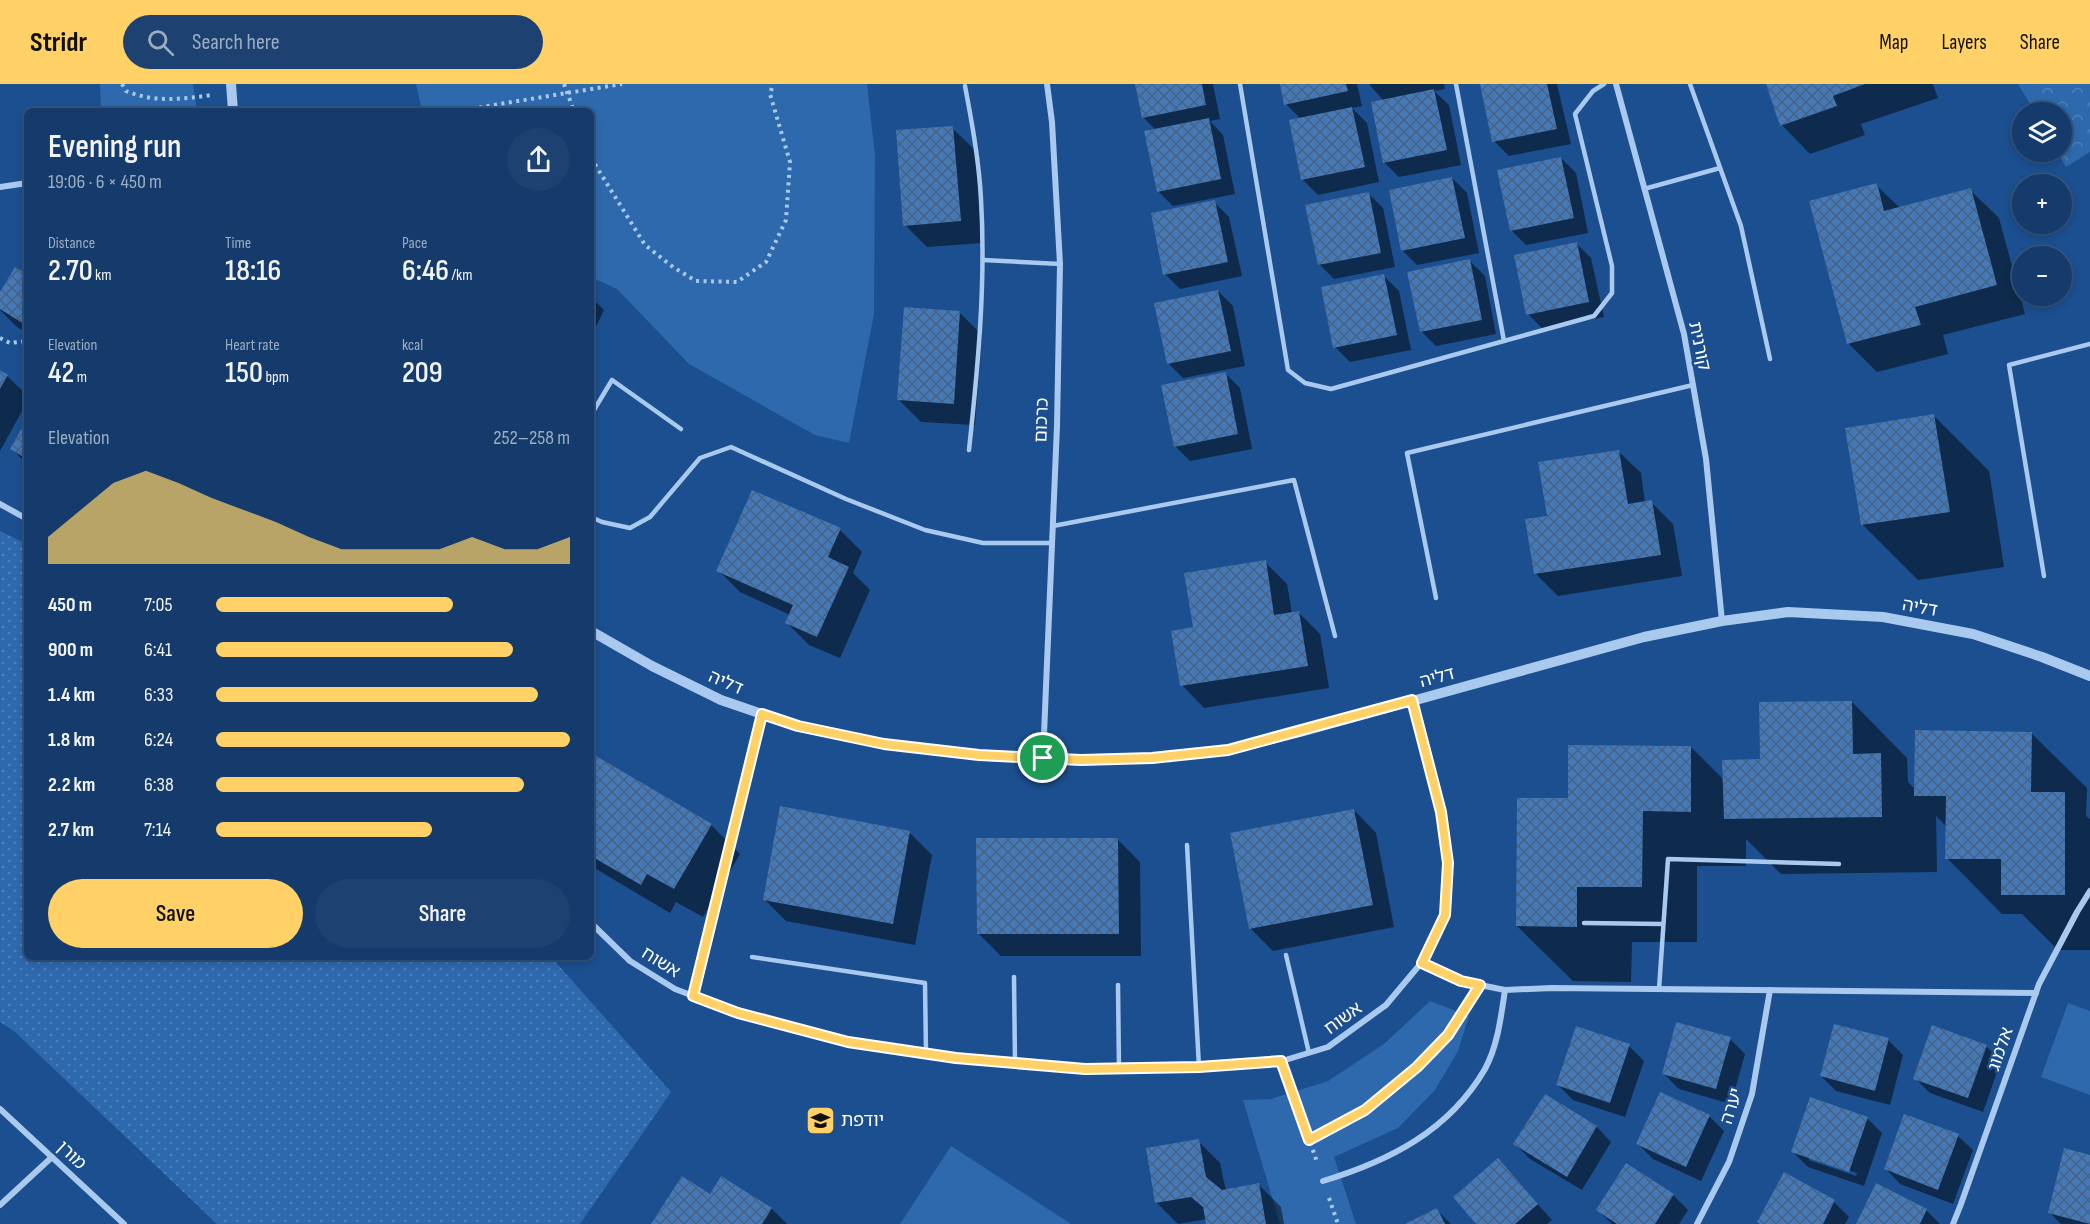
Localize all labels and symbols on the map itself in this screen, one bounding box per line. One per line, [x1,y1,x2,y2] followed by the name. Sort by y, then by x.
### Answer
[1684,320,1715,373] street label: קורנית
[1030,397,1053,443] street label: כרכום
[1901,594,1939,621] street label: דליה
[1417,663,1457,692] street label: דליה
[705,666,746,699] street label: דליה
[1017,732,1068,783] pin
[638,943,684,982] street label: אשוח
[1320,998,1366,1039] street label: אשוח
[1983,1025,2018,1074] street label: אלמוג
[1716,1086,1747,1127] street label: יערה
[804,1104,836,1136] school or university icon: יודפת
[841,1110,884,1131] place label: יודפת
[53,1137,91,1174] street label: מורן

